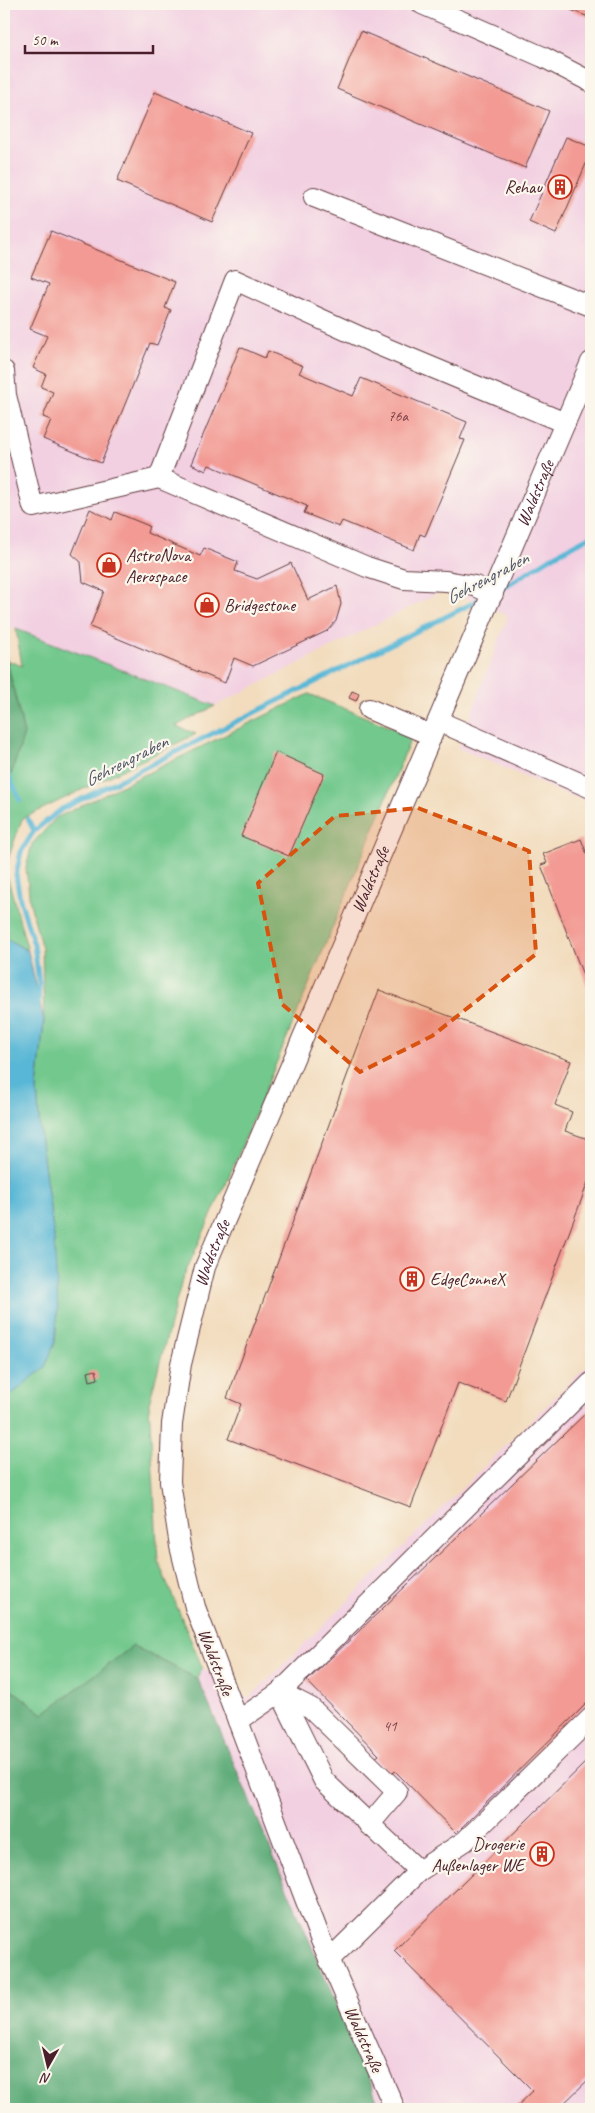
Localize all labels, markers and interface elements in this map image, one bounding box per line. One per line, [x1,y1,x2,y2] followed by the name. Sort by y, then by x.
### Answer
[25,22,152,54] scale bar
[32,31,59,50] text: 50 m
[547,174,573,200] building icon: Rehau
[504,176,543,198] place label: Rehau
[388,407,409,426] house number: 76a
[511,456,559,530] street label: Waldstraße
[126,544,192,587] place label: AstroNova Aerospace
[442,546,534,610] water label: Gehrengraben
[96,552,122,578] shop icon: AstroNova Aerospace
[194,592,220,618] shop icon: Bridgestone
[224,594,296,616] place label: Bridgestone
[80,729,173,792] water label: Gehrengraben
[346,842,395,916] street label: Waldstraße
[190,1216,235,1289] street label: Waldstraße
[399,1266,425,1292] building icon: EdgeConneX
[430,1268,507,1290] place label: EdgeConneX
[193,1625,239,1700] street label: Waldstraße
[383,1717,398,1736] house number: 41
[432,1833,526,1876] place label: Drogerie Außenlager WE
[529,1841,555,1867] building icon: Drogerie Außenlager WE
[340,2003,389,2076] street label: Waldstraße
[22,2040,72,2090] north arrow
[38,2069,52,2087] text: N

